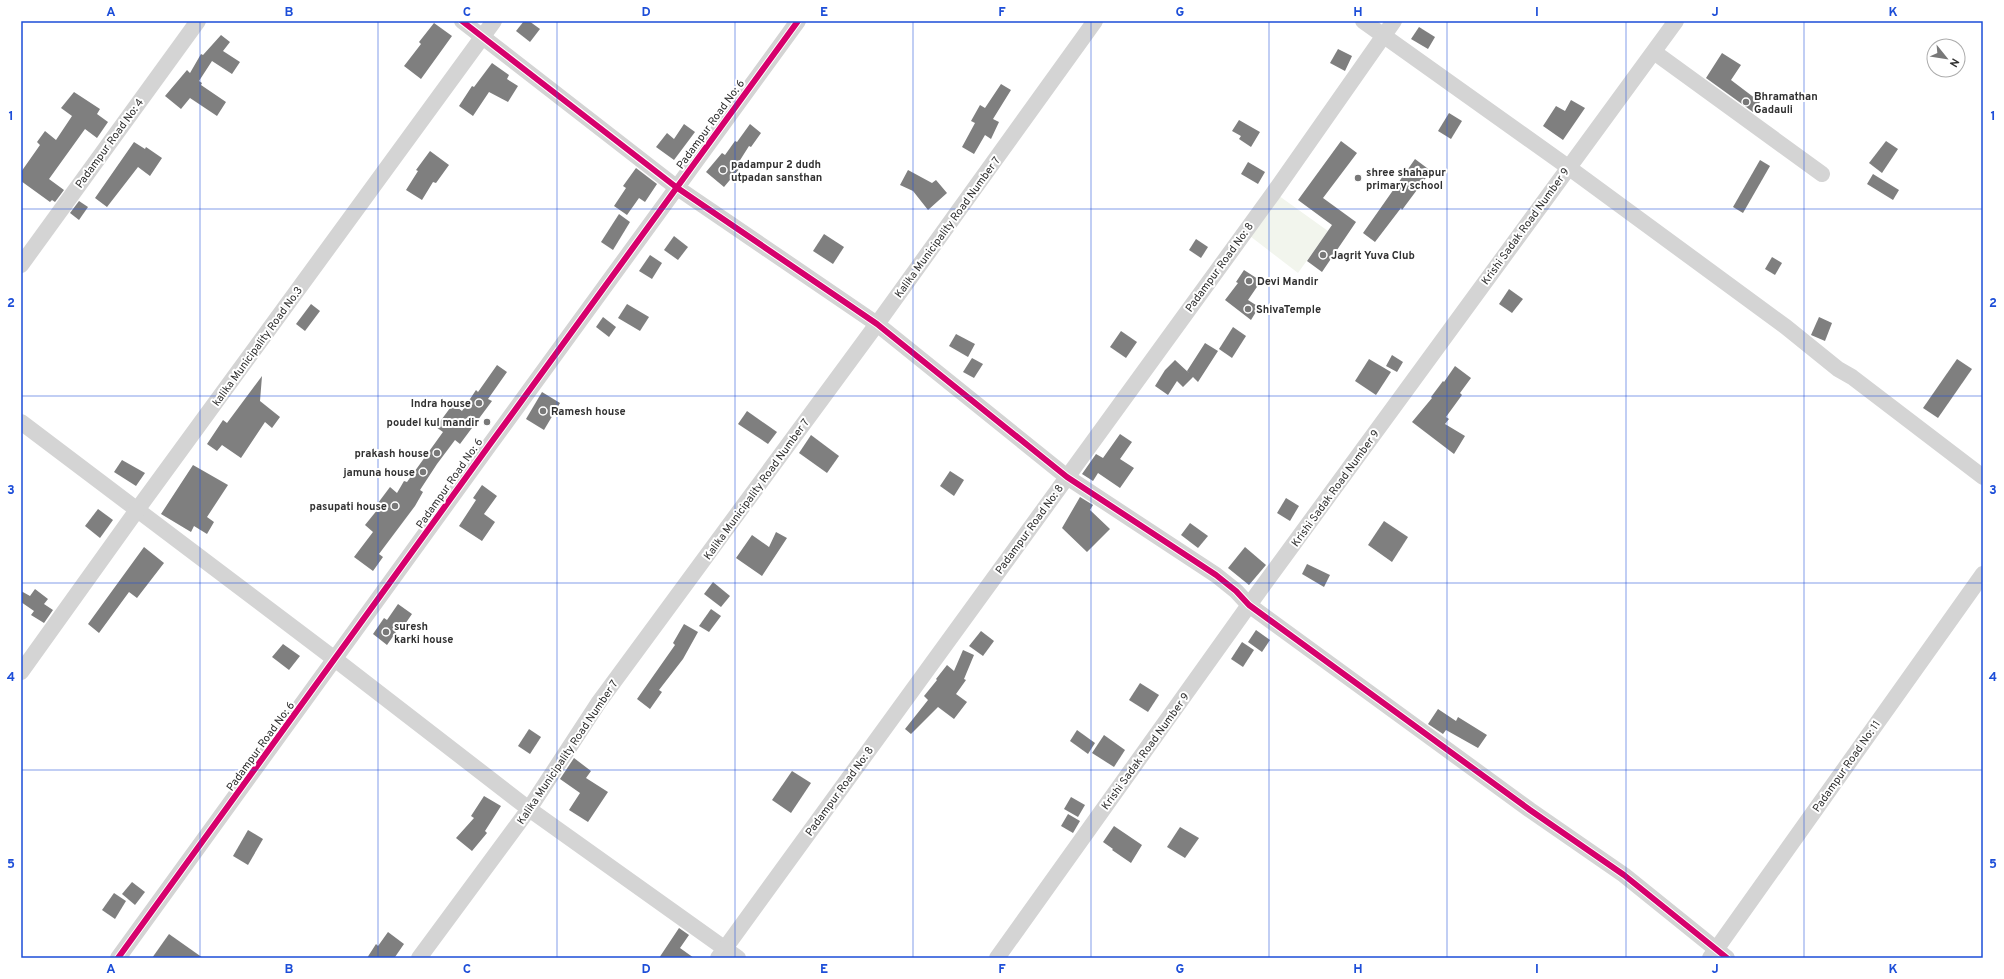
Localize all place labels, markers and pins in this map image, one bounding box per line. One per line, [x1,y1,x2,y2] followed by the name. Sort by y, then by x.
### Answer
[1754,90,1818,117] place label: Bhramathan Gadauli
[1741,97,1751,107] marker: Bhramathan Gadauli
[731,158,822,185] place label: padampur 2 dudh utpadan sansthan
[718,165,728,175] marker: padampur 2 dudh utpadan sansthan
[1366,166,1446,193] place label: shree shahapur primary school
[1353,173,1363,183] marker: shree shahapur primary school
[1331,249,1415,263] place label: Jagrit Yuva Club
[1318,250,1328,260] marker: Jagrit Yuva Club
[1257,275,1319,289] place label: Devi Mandir
[1244,276,1254,286] marker: Devi Mandir
[1256,303,1321,317] place label: ShivaTemple
[1243,304,1253,314] marker: ShivaTemple
[411,397,471,411] place label: Indra house
[474,398,484,408] marker: Indra house
[551,405,626,419] place label: Ramesh house
[538,406,548,416] marker: Ramesh house
[387,416,479,430] place label: poudel kul mandir
[482,417,492,427] marker: poudel kul mandir
[355,447,429,461] place label: prakash house
[432,448,442,458] marker: prakash house
[342,466,415,480] place label: jamuna house
[418,467,428,477] marker: jamuna house
[310,500,387,514] place label: pasupati house
[390,501,400,511] marker: pasupati house
[394,620,453,647] place label: suresh karki house
[381,627,391,637] marker: suresh karki house

